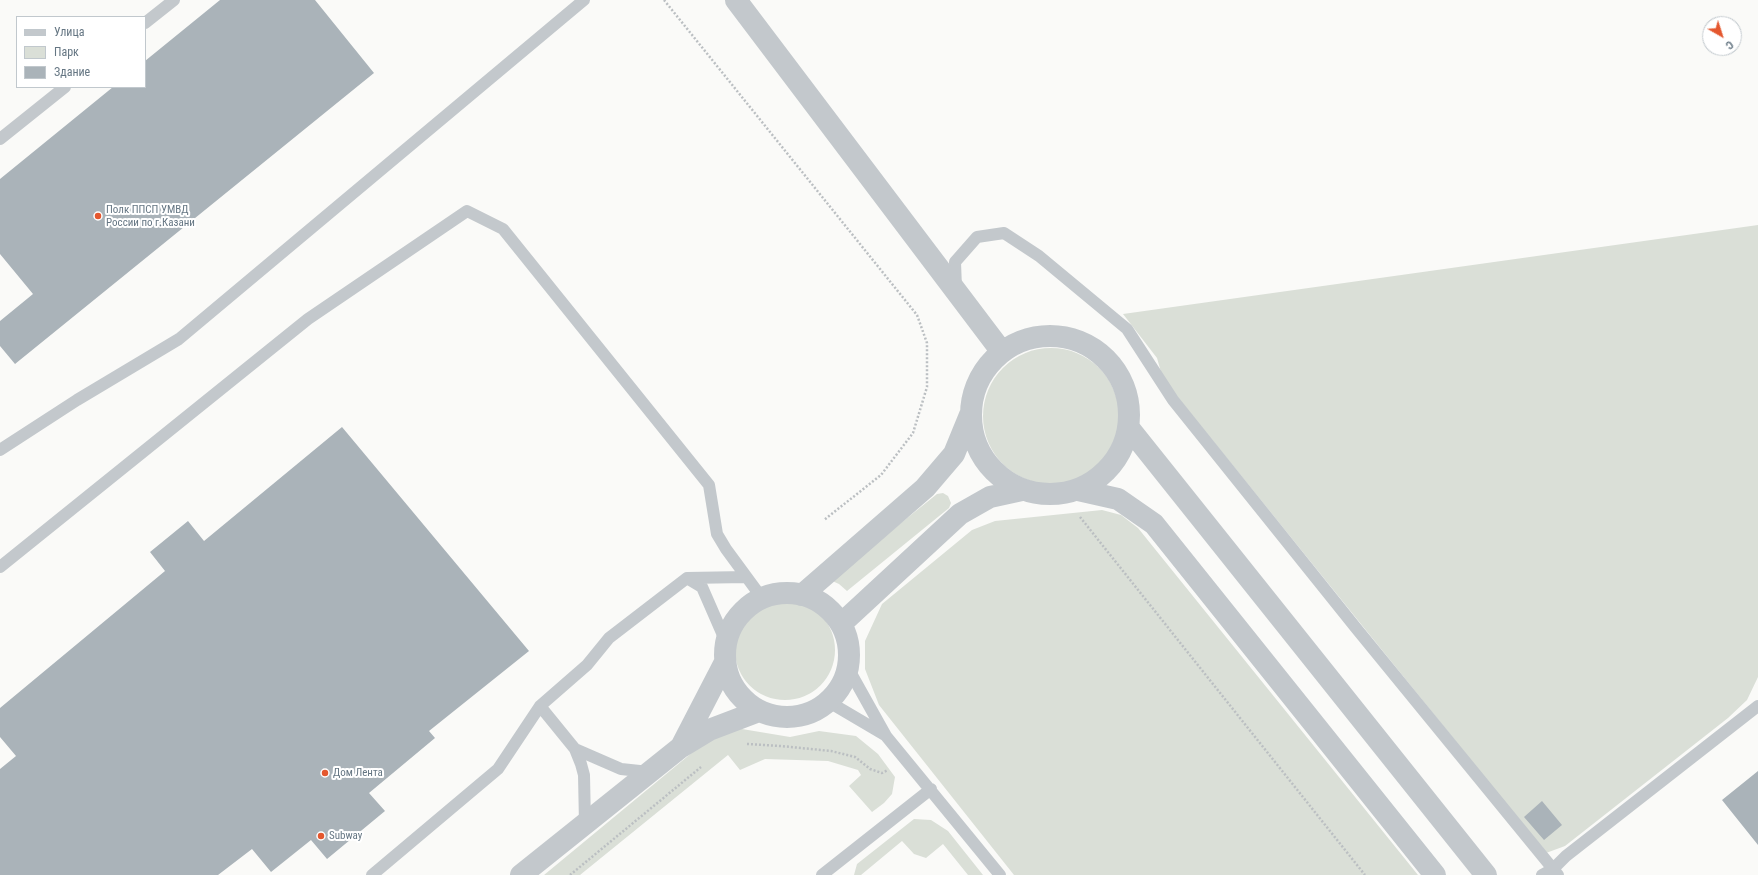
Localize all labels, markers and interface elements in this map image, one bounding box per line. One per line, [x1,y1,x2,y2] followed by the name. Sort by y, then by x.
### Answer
[16,16,146,88] legend
[1702,16,1742,56] north arrow
[54,25,84,39] text: Улица
[1723,38,1736,52] text: С
[54,45,79,59] text: Парк
[54,65,90,79] text: Здание
[106,203,195,229] place label: Полк ППСП УМВД России по г.Казани
[93,211,103,221] marker: Полк ППСП УМВД России по г.Казани
[333,766,383,780] place label: Дом Лента
[320,768,330,778] marker: Дом Лента
[329,829,362,843] place label: Subway
[316,831,326,841] marker: Subway

